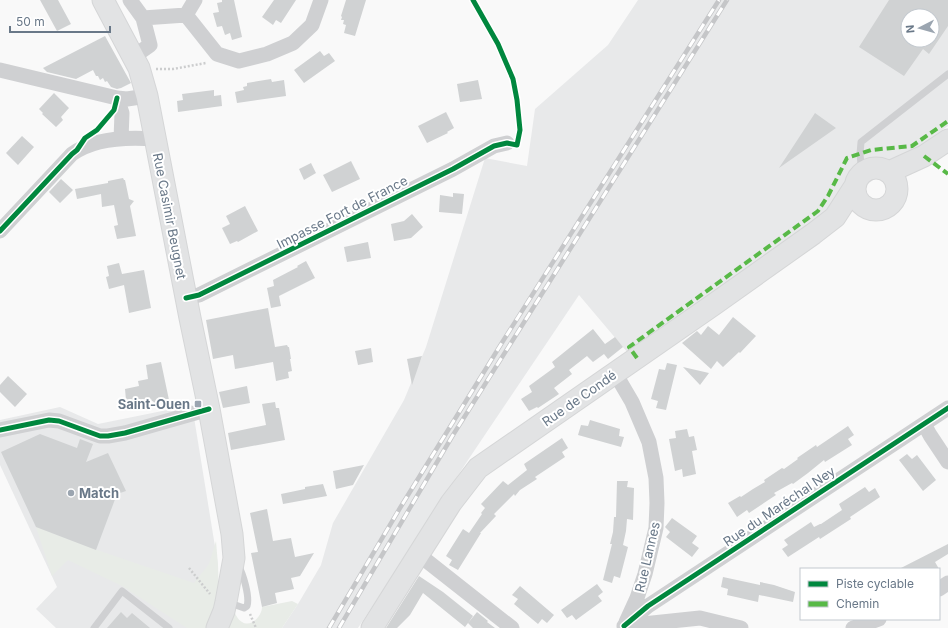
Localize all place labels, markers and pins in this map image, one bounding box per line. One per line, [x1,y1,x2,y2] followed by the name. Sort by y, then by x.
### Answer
[118,396,190,412] place label: Saint-Ouen
[193,399,203,409] marker: Saint-Ouen
[79,485,119,501] place label: Match
[66,488,76,498] marker: Match

